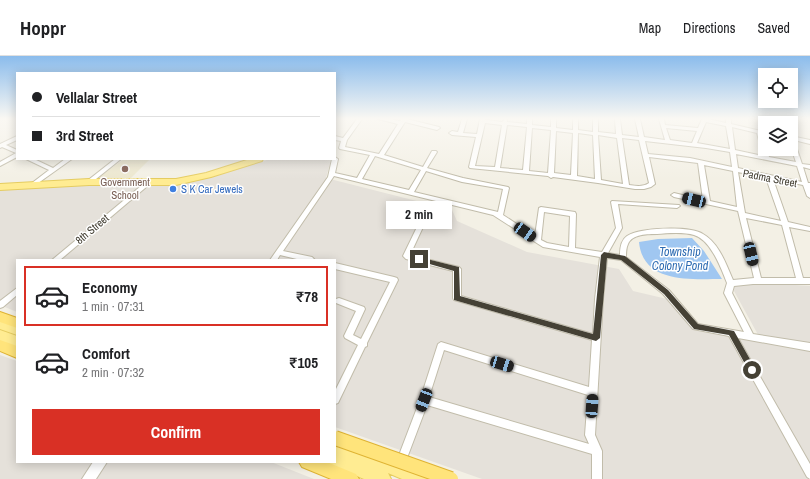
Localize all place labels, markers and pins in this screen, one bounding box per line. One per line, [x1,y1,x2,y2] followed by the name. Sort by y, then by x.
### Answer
[120,164,130,174] marker: Government School
[100,175,150,202] place label: Government School
[181,182,243,196] place label: S K Car Jewels
[168,184,178,194] marker: S K Car Jewels

